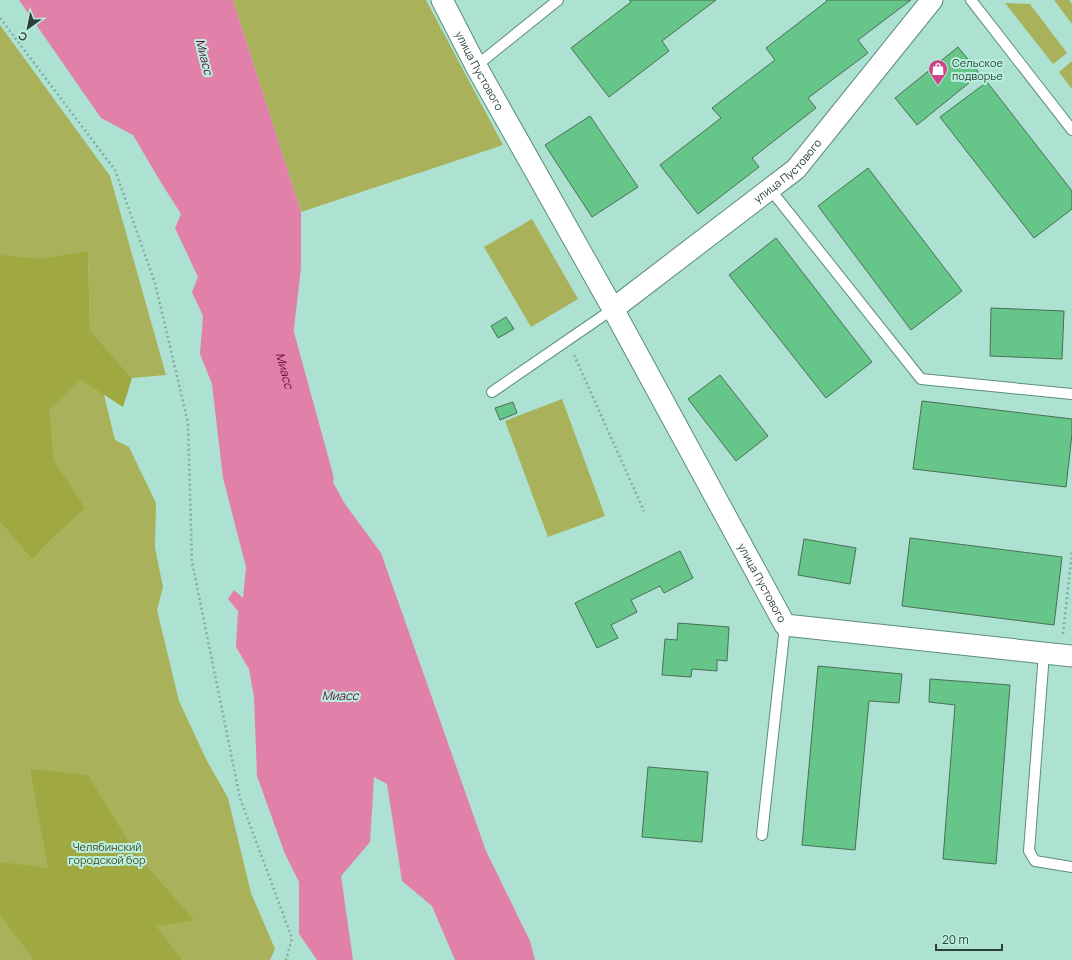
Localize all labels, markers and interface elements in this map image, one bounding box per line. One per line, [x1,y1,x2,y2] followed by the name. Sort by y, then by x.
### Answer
[8,8,48,48] north arrow
[15,28,30,45] text: С
[452,28,508,113] street label: улица Пустового
[192,37,217,78] water label: Миасс
[952,55,1003,83] place label: Сельское подворье
[927,58,949,86] shop icon: Сельское подворье
[750,135,825,206] street label: улица Пустового
[272,351,298,392] water label: Миасс
[735,540,790,625] street label: улица Пустового
[322,687,360,704] water label: Миасс
[69,839,146,867] park label: Челябинский городской бор
[936,926,1002,952] scale bar
[942,931,969,948] text: 20 m

